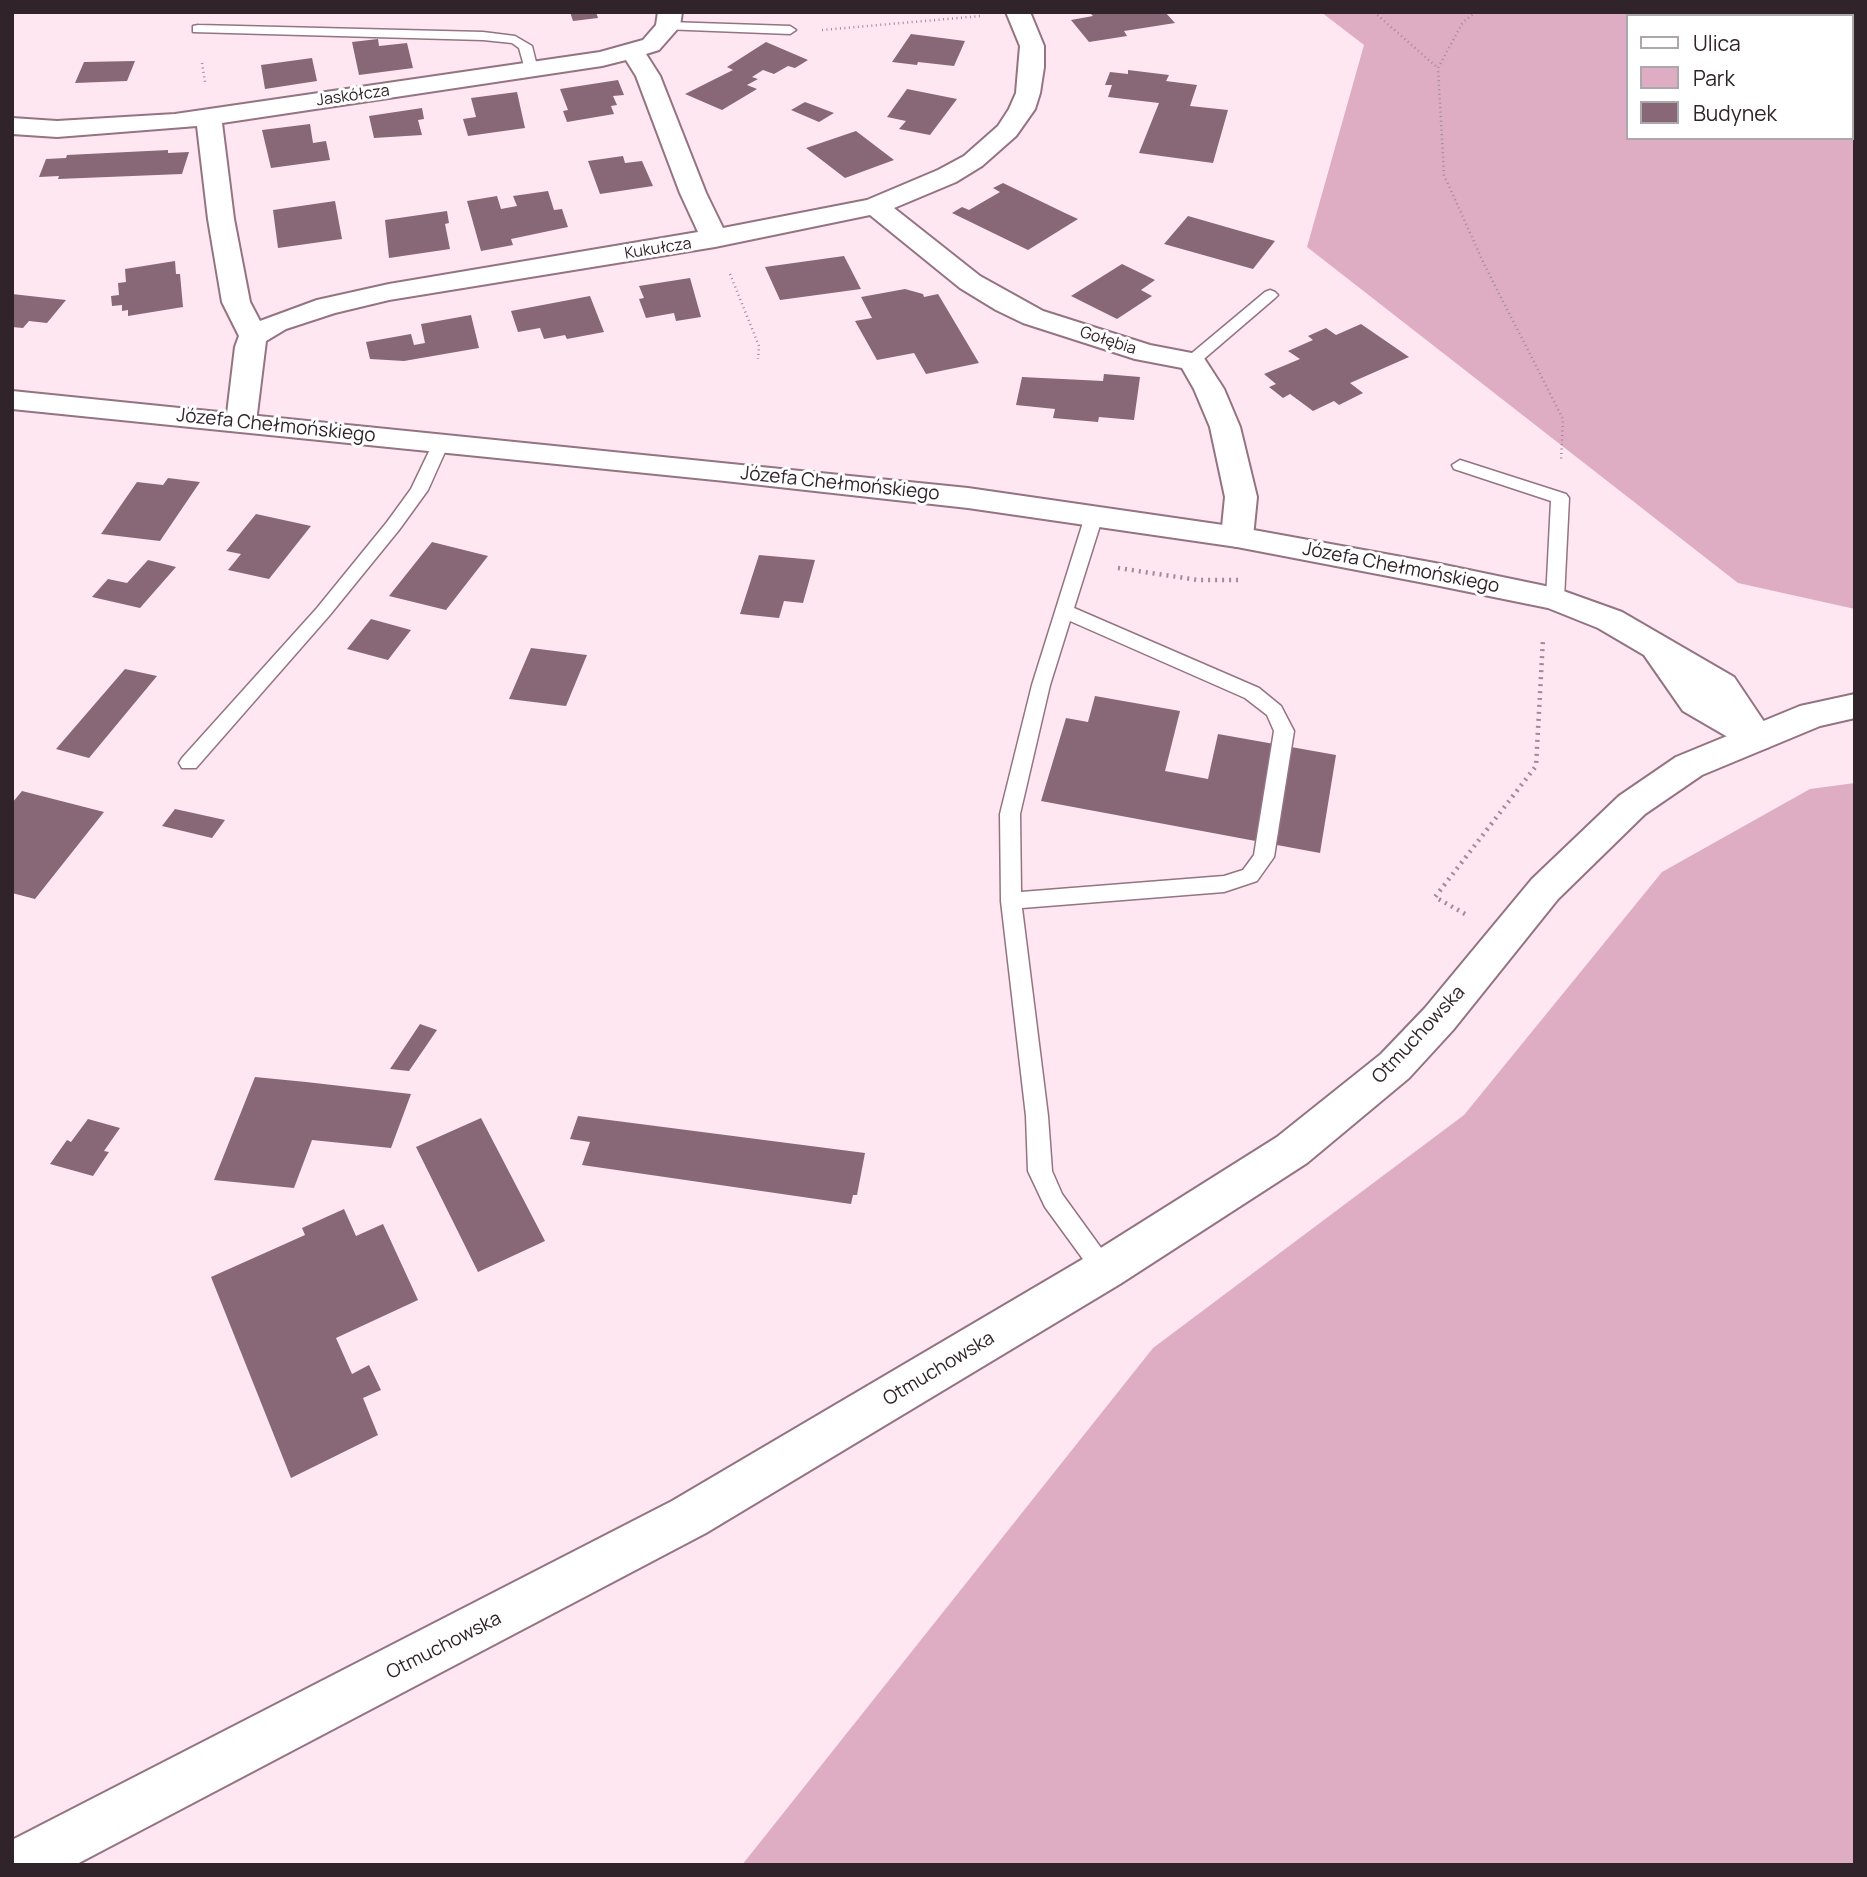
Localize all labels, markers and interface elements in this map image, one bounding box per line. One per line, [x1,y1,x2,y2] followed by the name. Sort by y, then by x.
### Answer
[1626,14,1853,140] legend
[1693,29,1741,57] text: Ulica
[1693,64,1735,92] text: Park
[315,81,391,111] street label: Jaskółcza
[1693,99,1777,127] text: Budynek
[623,234,693,264] street label: Kukułcza
[1078,323,1138,359] street label: Gołębia
[175,404,377,448] street label: Józefa Chełmońskiego
[739,462,941,506] street label: Józefa Chełmońskiego
[1301,538,1501,598] street label: Józefa Chełmońskiego
[1368,981,1470,1089] street label: Otmuchowska
[879,1327,999,1411] street label: Otmuchowska
[383,1607,505,1685] street label: Otmuchowska

